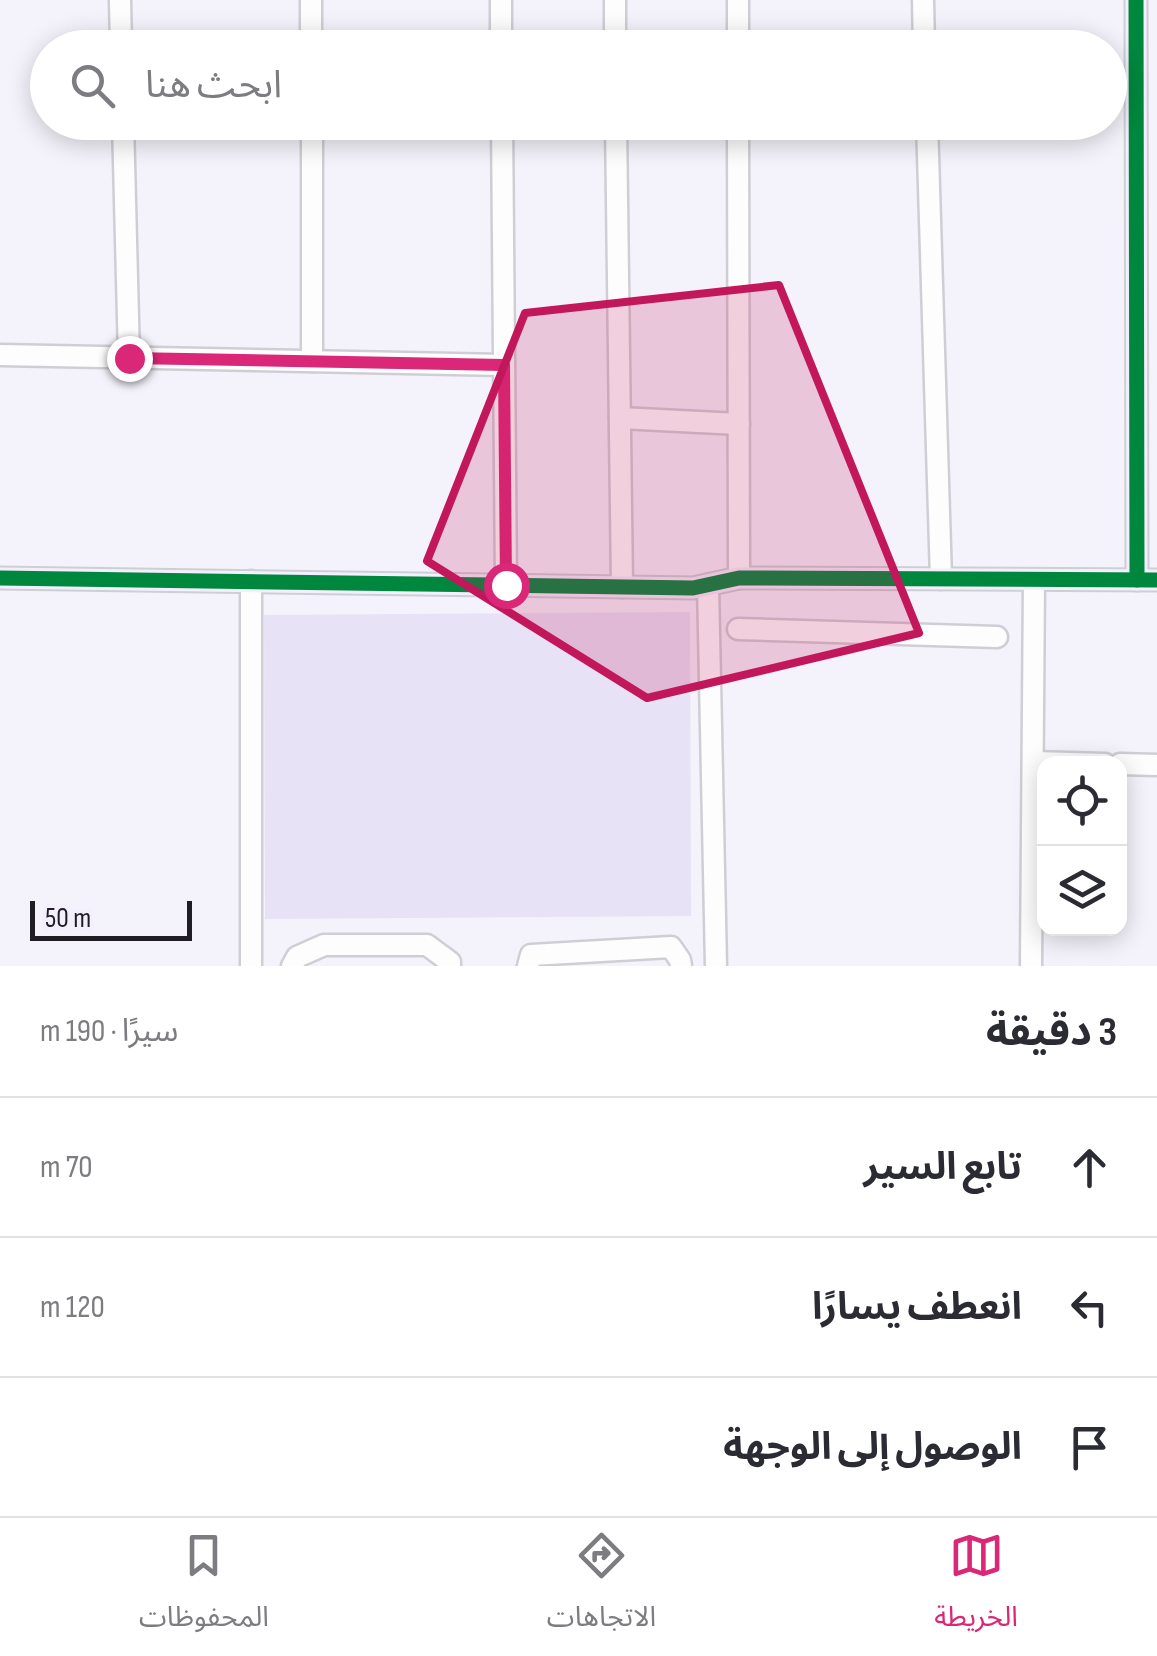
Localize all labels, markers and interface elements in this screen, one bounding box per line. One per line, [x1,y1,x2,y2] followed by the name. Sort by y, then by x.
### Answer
[30,30,1127,140] search box
[65,58,120,113] icon: search
[145,63,282,108] text: ابحث هنا
[107,336,153,382] route end
[484,563,530,609] route start
[1037,756,1127,936] map controls
[1037,756,1127,846] button: locate
[1037,846,1127,936] button: layers
[30,896,192,940] scale bar
[45,902,91,935] text: 50 m
[986,1007,1117,1058] text: 3 دقيقة
[40,1012,178,1051] text: سيرًا · 190 m
[1062,1140,1117,1195] icon: ahead
[864,1145,1022,1190] text: تابع السير
[40,1148,93,1187] text: 70 m
[1062,1280,1117,1335] icon: left
[812,1285,1022,1330] text: انعطف يسارًا
[40,1288,105,1327] text: 120 m
[1062,1420,1117,1475] icon: arrive
[723,1425,1022,1470] text: الوصول إلى الوجهة
[139,1528,269,1647] tab: المحفوظات
[547,1528,656,1647] tab: الاتجاهات
[934,1528,1018,1647] tab: الخريطة

